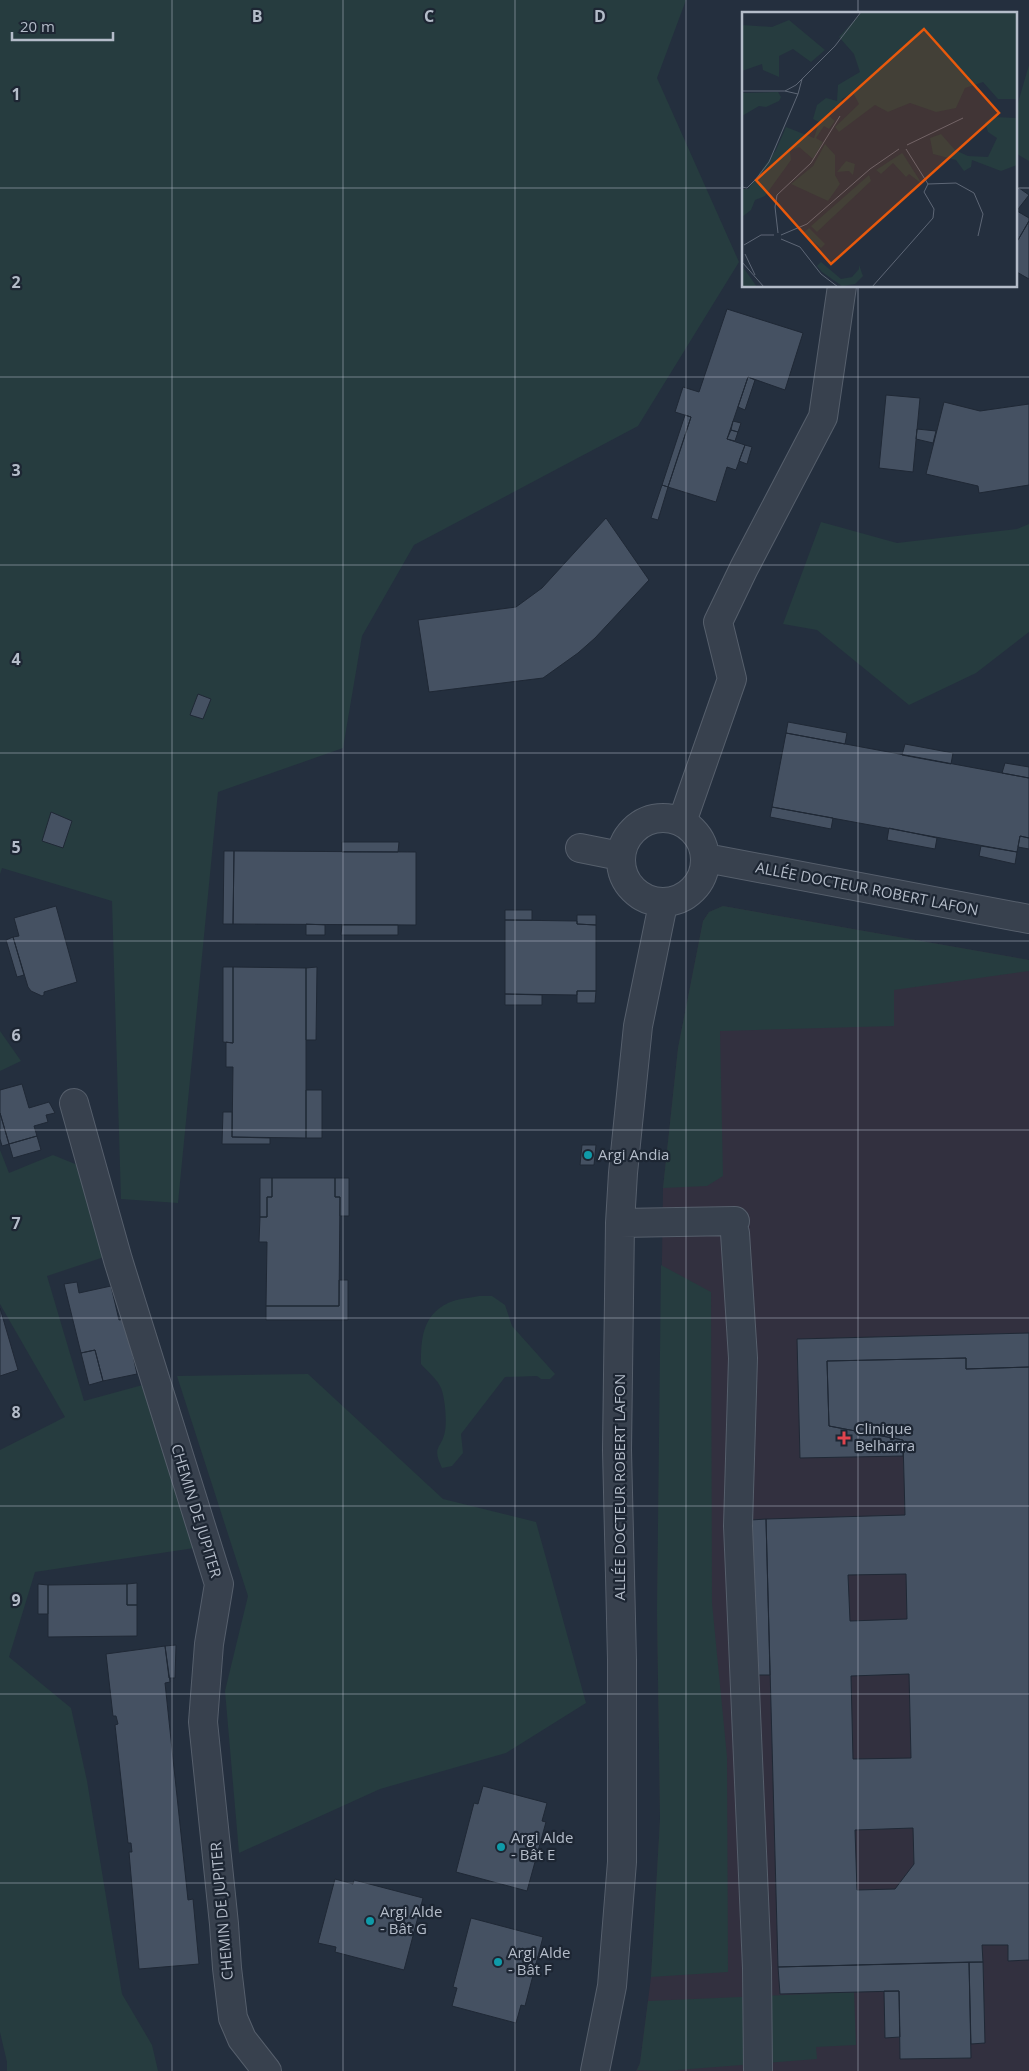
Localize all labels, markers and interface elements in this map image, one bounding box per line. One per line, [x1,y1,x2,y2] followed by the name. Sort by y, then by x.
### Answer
[252,5,262,27] text: B
[424,5,434,27] text: C
[594,5,606,27] text: D
[12,10,114,42] scale bar
[742,12,1016,288] inset map
[20,16,55,36] text: 20 m
[11,83,21,105] text: 1
[11,271,21,293] text: 2
[11,459,21,481] text: 3
[11,648,21,670] text: 4
[11,836,21,858] text: 5
[754,857,980,919] street label: ALLÉE DOCTEUR ROBERT LAFON
[11,1024,21,1046] text: 6
[598,1144,669,1164] place label: Argi Andia
[582,1149,594,1161] marker: Argi Andia
[11,1212,21,1234] text: 7
[609,1374,629,1600] street label: ALLÉE DOCTEUR ROBERT LAFON
[11,1401,21,1423] text: 8
[855,1418,915,1455] place label: Clinique Belharra
[837,1431,851,1445] marker: Clinique Belharra
[167,1441,227,1581] street label: CHEMIN DE JUPITER
[11,1589,21,1611] text: 9
[511,1827,573,1864] place label: Argi Alde - Bât E
[205,1840,237,1981] street label: CHEMIN DE JUPITER
[495,1841,507,1853] marker: Argi Alde - Bât E
[380,1901,442,1938] place label: Argi Alde - Bât G
[364,1915,376,1927] marker: Argi Alde - Bât G
[508,1942,570,1979] place label: Argi Alde - Bât F
[492,1956,504,1968] marker: Argi Alde - Bât F

